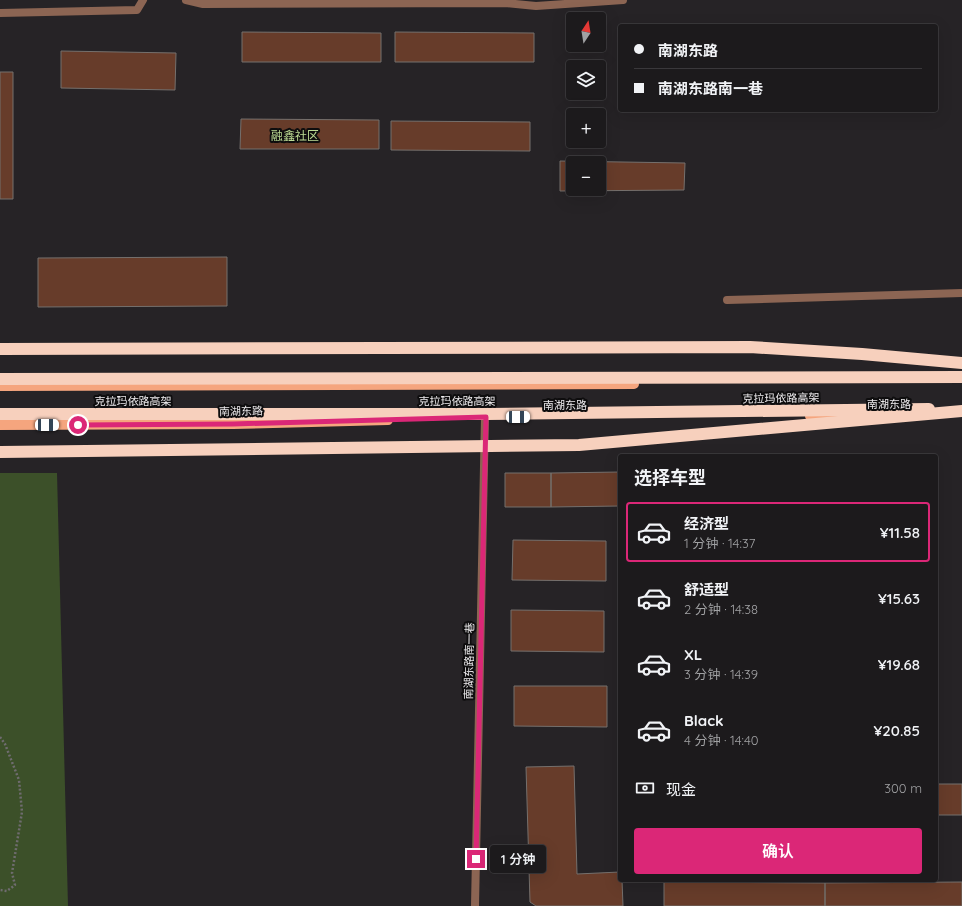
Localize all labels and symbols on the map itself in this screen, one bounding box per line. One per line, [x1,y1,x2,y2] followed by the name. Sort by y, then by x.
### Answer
[566,12,606,52] north arrow
[271,128,319,143] district label: 融鑫社区
[742,390,820,406] street label: 克拉玛依路高架
[95,394,172,408] street label: 克拉玛依路高架
[419,394,496,408] street label: 克拉玛依路高架
[867,397,911,411] street label: 南湖东路
[543,398,587,412] street label: 南湖东路
[219,404,263,418] street label: 南湖东路
[506,411,530,423] car
[69,416,87,434] route start
[35,419,59,431] car
[461,622,477,700] street label: 南湖东路南一巷
[490,845,546,873] callout: 1 分钟
[467,850,485,868] route end

